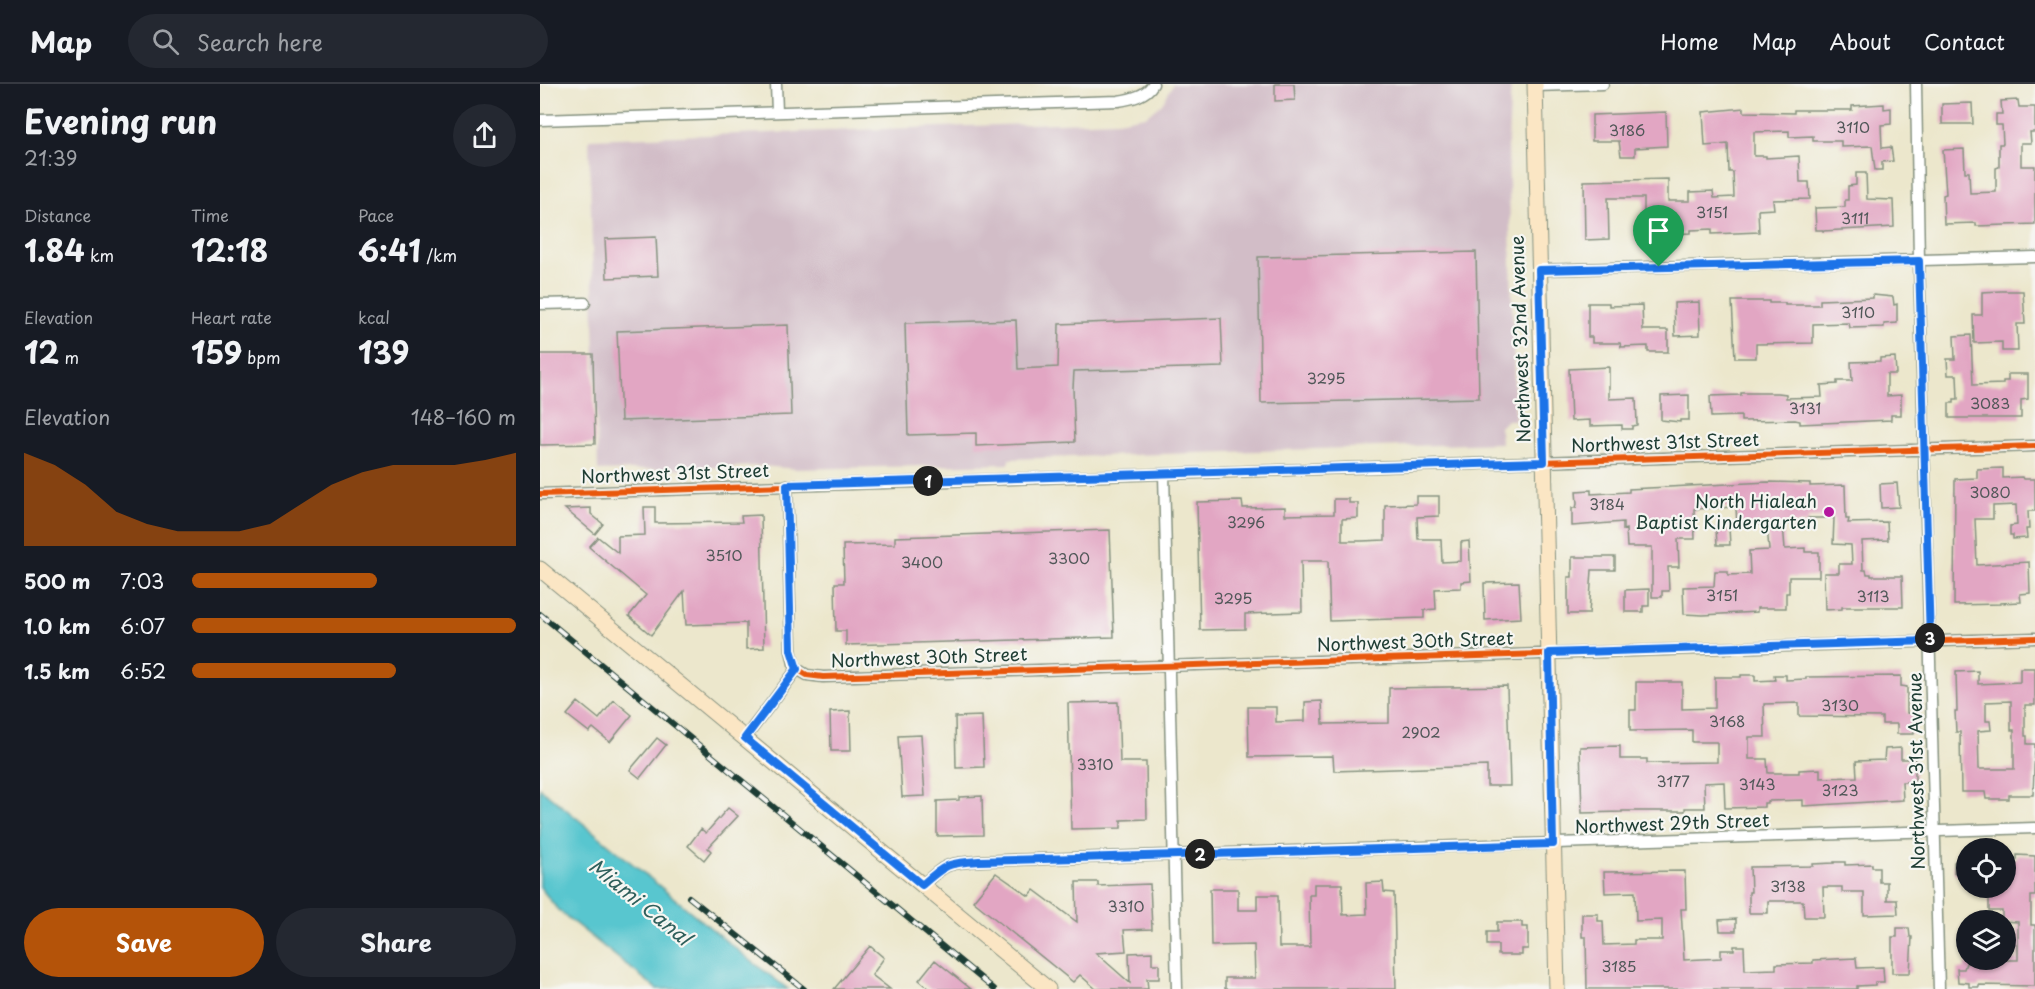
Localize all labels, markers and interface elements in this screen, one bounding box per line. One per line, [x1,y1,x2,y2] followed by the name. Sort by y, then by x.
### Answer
[128,14,548,68] search box
[30,20,92,63] text: Map
[149,25,182,58] icon: search
[197,25,323,58] text: Search here
[1660,25,1719,57] text: Home
[1752,25,1797,57] text: Map
[1830,25,1891,57] text: About
[1924,25,2005,57] text: Contact
[24,95,217,145] text: Evening run
[453,104,516,167] button: share
[1836,115,1870,138] house number: 3110
[1609,118,1645,141] house number: 3186
[24,143,77,173] text: 21:39
[1696,200,1728,223] house number: 3151
[24,203,91,227] text: Distance
[191,203,229,227] text: Time
[358,203,394,227] text: Pace
[1633,205,1684,267] pin
[1841,206,1869,229] house number: 3111
[1642,214,1675,247] icon: arrive
[24,227,85,272] text: 1.84
[191,227,268,272] text: 12:18
[358,227,421,272] text: 6:41
[1502,235,1537,443] street label: Northwest 32nd Avenue
[85,243,114,267] text: km
[421,243,457,267] text: /km
[1841,300,1875,323] house number: 3110
[24,305,93,329] text: Elevation
[191,305,272,329] text: Heart rate
[358,305,390,329] text: kcal
[24,329,59,374] text: 12
[191,329,242,374] text: 159
[358,329,409,374] text: 139
[59,345,79,369] text: m
[242,345,281,369] text: bpm
[1307,366,1345,389] house number: 3295
[1970,391,2010,414] house number: 3083
[1789,396,1821,419] house number: 3131
[24,402,110,432] text: Elevation
[411,402,516,432] text: 148–160 m
[1570,425,1760,458] street label: Northwest 31st Street
[580,456,770,489] street label: Northwest 31st Street
[913,466,943,496] pin: 1
[924,469,932,493] text: 1
[1969,480,2011,503] house number: 3080
[1635,487,1817,535] place label: North Hialeah Baptist Kindergarten
[1589,492,1625,515] house number: 3184
[1822,505,1836,519] marker: North Hialeah Baptist Kindergarten
[1227,510,1265,533] house number: 3296
[706,543,742,566] house number: 3510
[1048,546,1090,569] house number: 3300
[901,550,943,573] house number: 3400
[24,566,91,596] text: 500 m
[120,566,164,596] text: 7:03
[1706,583,1738,606] house number: 3151
[1856,584,1890,607] house number: 3113
[1214,586,1252,609] house number: 3295
[24,611,91,641] text: 1.0 km
[120,611,165,641] text: 6:07
[1915,623,1945,653] pin: 3
[1316,624,1514,657] street label: Northwest 30th Street
[1925,626,1935,650] text: 3
[830,640,1028,673] street label: Northwest 30th Street
[24,656,90,686] text: 1.5 km
[120,656,166,686] text: 6:52
[1900,672,1931,870] street label: Northwest 31st Avenue
[1821,693,1859,716] house number: 3130
[1709,709,1745,732] house number: 3168
[1401,720,1441,743] house number: 2902
[1077,752,1113,775] house number: 3310
[1656,769,1690,792] house number: 3177
[1739,772,1775,795] house number: 3143
[1821,778,1859,801] house number: 3123
[1574,806,1770,839] street label: Northwest 29th Street
[1956,838,2016,970] map controls
[1956,838,2016,898] button: locate
[1185,839,1215,869] pin: 2
[1194,842,1206,866] text: 2
[583,851,701,954] water label: Miami Canal
[1770,874,1806,897] house number: 3138
[1108,894,1144,917] house number: 3310
[24,908,264,977] button: Save
[276,908,516,977] button: Share
[1956,910,2016,970] button: layers
[1602,954,1636,977] house number: 3185

